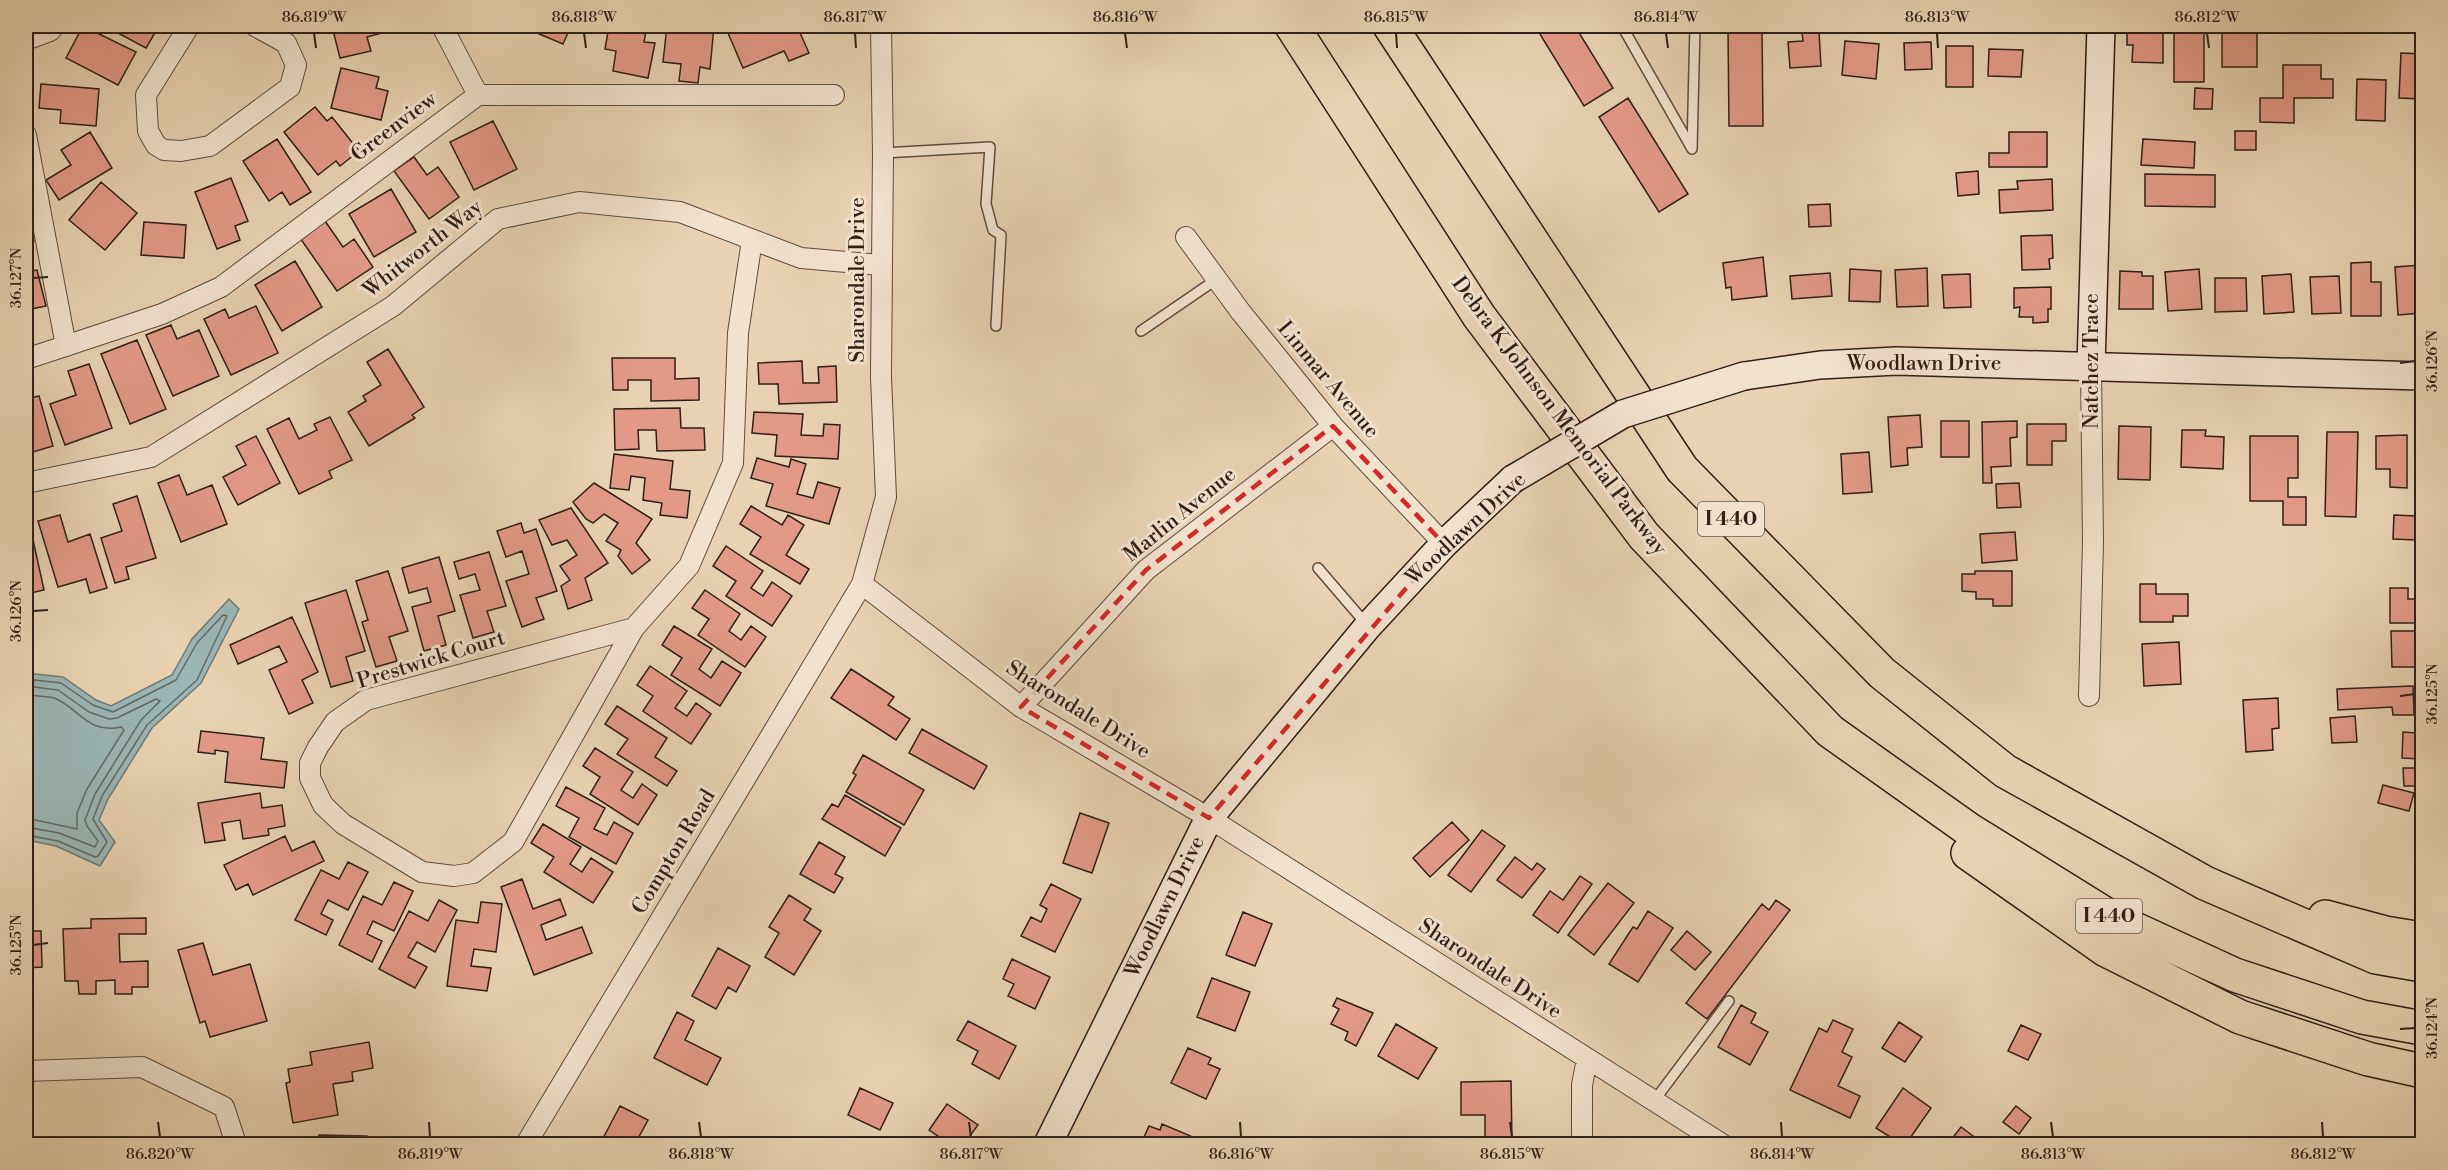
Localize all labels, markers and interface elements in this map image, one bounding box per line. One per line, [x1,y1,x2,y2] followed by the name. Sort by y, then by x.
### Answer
[282,8,347,27] text: 86.819°W
[552,8,617,27] text: 86.818°W
[824,8,887,27] text: 86.817°W
[1093,8,1158,27] text: 86.816°W
[1364,8,1429,27] text: 86.815°W
[1634,8,1699,27] text: 86.814°W
[1905,8,1970,27] text: 86.813°W
[2175,8,2240,27] text: 86.812°W
[346,86,442,168] street label: Greenview
[357,194,488,304] street label: Whitworth Way
[845,197,871,363] street label: Sharondale Drive
[7,248,26,308] text: 36.127°N
[1446,272,1673,561] street label: Debra K Johnson Memorial Parkway
[2079,293,2105,429] street label: Natchez Trace
[1271,316,1385,444] street label: Linmar Avenue
[2423,330,2442,392] text: 36.126°N
[1846,351,2001,377] street label: Woodlawn Drive
[1119,462,1241,568] street label: Marlin Avenue
[1400,467,1531,592] street label: Woodlawn Drive
[1698,502,1764,536] road number: I 440
[7,580,26,642] text: 36.126°N
[354,625,509,695] street label: Prestwick Court
[1001,655,1155,765] street label: Sharondale Drive
[2423,663,2442,725] text: 36.125°N
[626,785,722,919] street label: Compton Road
[1119,832,1211,983] street label: Woodlawn Drive
[2076,899,2142,933] road number: I 440
[1414,913,1566,1025] street label: Sharondale Drive
[7,914,26,976] text: 36.125°N
[2423,997,2442,1059] text: 36.124°N
[126,1145,195,1164] text: 86.820°W
[398,1145,463,1164] text: 86.819°W
[669,1145,734,1164] text: 86.818°W
[940,1145,1003,1164] text: 86.817°W
[1209,1145,1274,1164] text: 86.816°W
[1480,1145,1545,1164] text: 86.815°W
[1750,1145,1815,1164] text: 86.814°W
[2021,1145,2086,1164] text: 86.813°W
[2291,1145,2356,1164] text: 86.812°W

